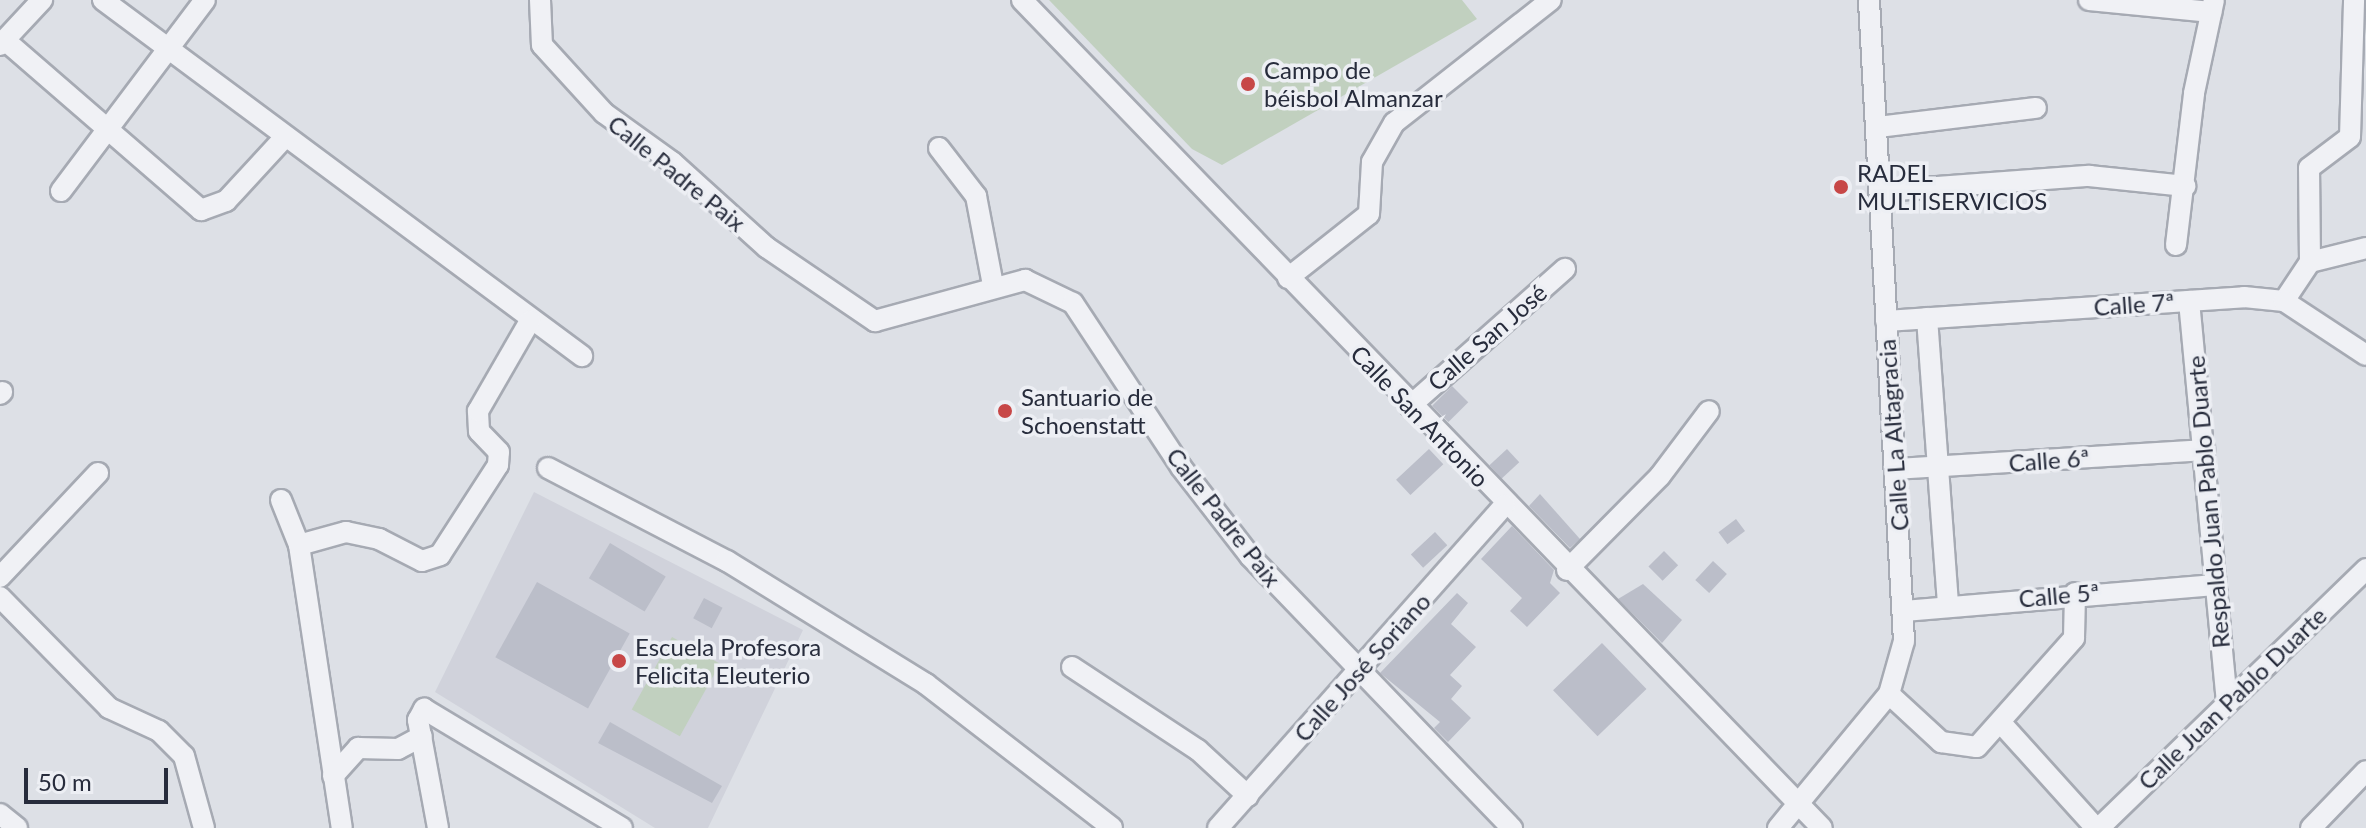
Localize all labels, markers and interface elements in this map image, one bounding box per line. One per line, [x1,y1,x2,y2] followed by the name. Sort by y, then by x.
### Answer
[1264,56,1444,112] place label: Campo de béisbol Almanzar
[1239,75,1257,93] marker: Campo de béisbol Almanzar
[603,109,751,237] street label: Calle Padre Paix
[1857,159,2047,215] place label: RADEL MULTISERVICIOS
[1832,178,1850,196] marker: RADEL MULTISERVICIOS
[1421,277,1553,397] street label: Calle San José
[2093,287,2175,321] street label: Calle 7ª
[1872,338,1914,532] street label: Calle La Altagracia
[1345,339,1495,493] street label: Calle San Antonio
[2181,354,2235,650] street label: Respaldo Juan Pablo Duarte
[1021,383,1153,439] place label: Santuario de Schoenstatt
[996,402,1014,420] marker: Santuario de Schoenstatt
[1161,442,1287,592] street label: Calle Padre Paix
[2008,443,2090,477] street label: Calle 6ª
[2017,577,2101,613] street label: Calle 5ª
[1288,587,1436,747] street label: Calle José Soriano
[2132,601,2332,795] street label: Calle Juan Pablo Duarte
[635,633,821,689] place label: Escuela Profesora Felicita Eleuterio
[610,652,628,670] marker: Escuela Profesora Felicita Eleuterio
[28,752,172,802] scale bar
[38,767,92,796] text: 50 m

